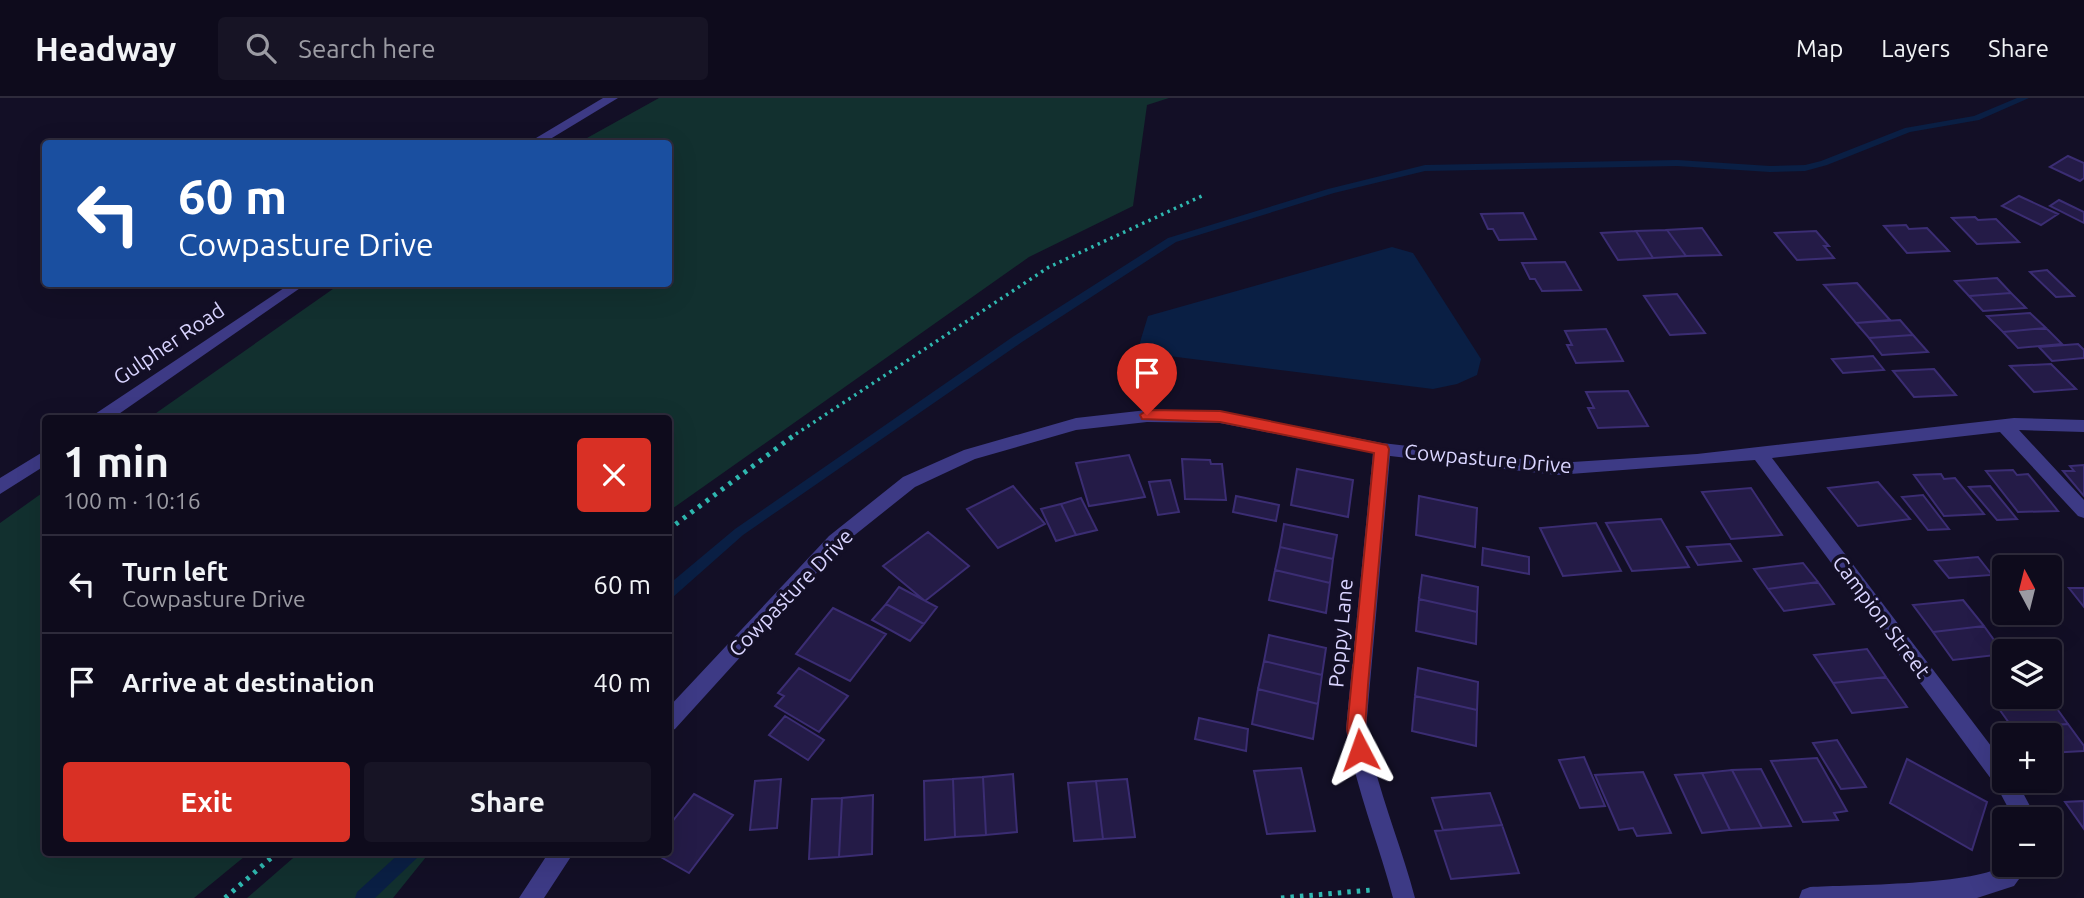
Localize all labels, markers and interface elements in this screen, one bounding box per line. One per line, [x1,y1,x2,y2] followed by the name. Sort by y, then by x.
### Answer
[218,17,708,80] search box
[242,29,280,67] icon: search
[35,30,176,67] text: Headway
[298,34,436,63] text: Search here
[1796,35,1843,62] text: Map
[1881,35,1950,62] text: Layers
[1988,35,2049,62] text: Share
[63,168,154,259] icon: left
[178,168,287,223] text: 60 m
[178,226,434,262] text: Cowpasture Drive
[108,297,228,389] street label: Gulpher Road
[1117,343,1177,415] pin
[1128,354,1166,392] icon: arrive
[63,438,169,485] text: 1 min
[577,438,651,512] button: close
[1403,439,1573,477] street label: Cowpasture Drive
[63,488,201,513] text: 100 m · 10:16
[723,524,857,661] street label: Cowpasture Drive
[1828,551,1936,682] street label: Campion Street
[1992,555,2062,625] north arrow
[1992,555,2062,877] map controls
[122,557,228,586] text: Turn left
[63,565,101,603] icon: left
[593,570,651,599] text: 60 m
[1323,577,1357,688] street label: Poppy Lane
[122,586,306,611] text: Cowpasture Drive
[1992,639,2062,709] button: layers
[63,663,101,701] icon: arrive
[122,668,375,697] text: Arrive at destination
[593,668,651,697] text: 40 m
[1323,713,1397,787] position arrow
[1992,723,2062,793] button: +
[63,762,350,842] button: Exit
[364,762,651,842] button: Share
[1992,807,2062,877] button: −

